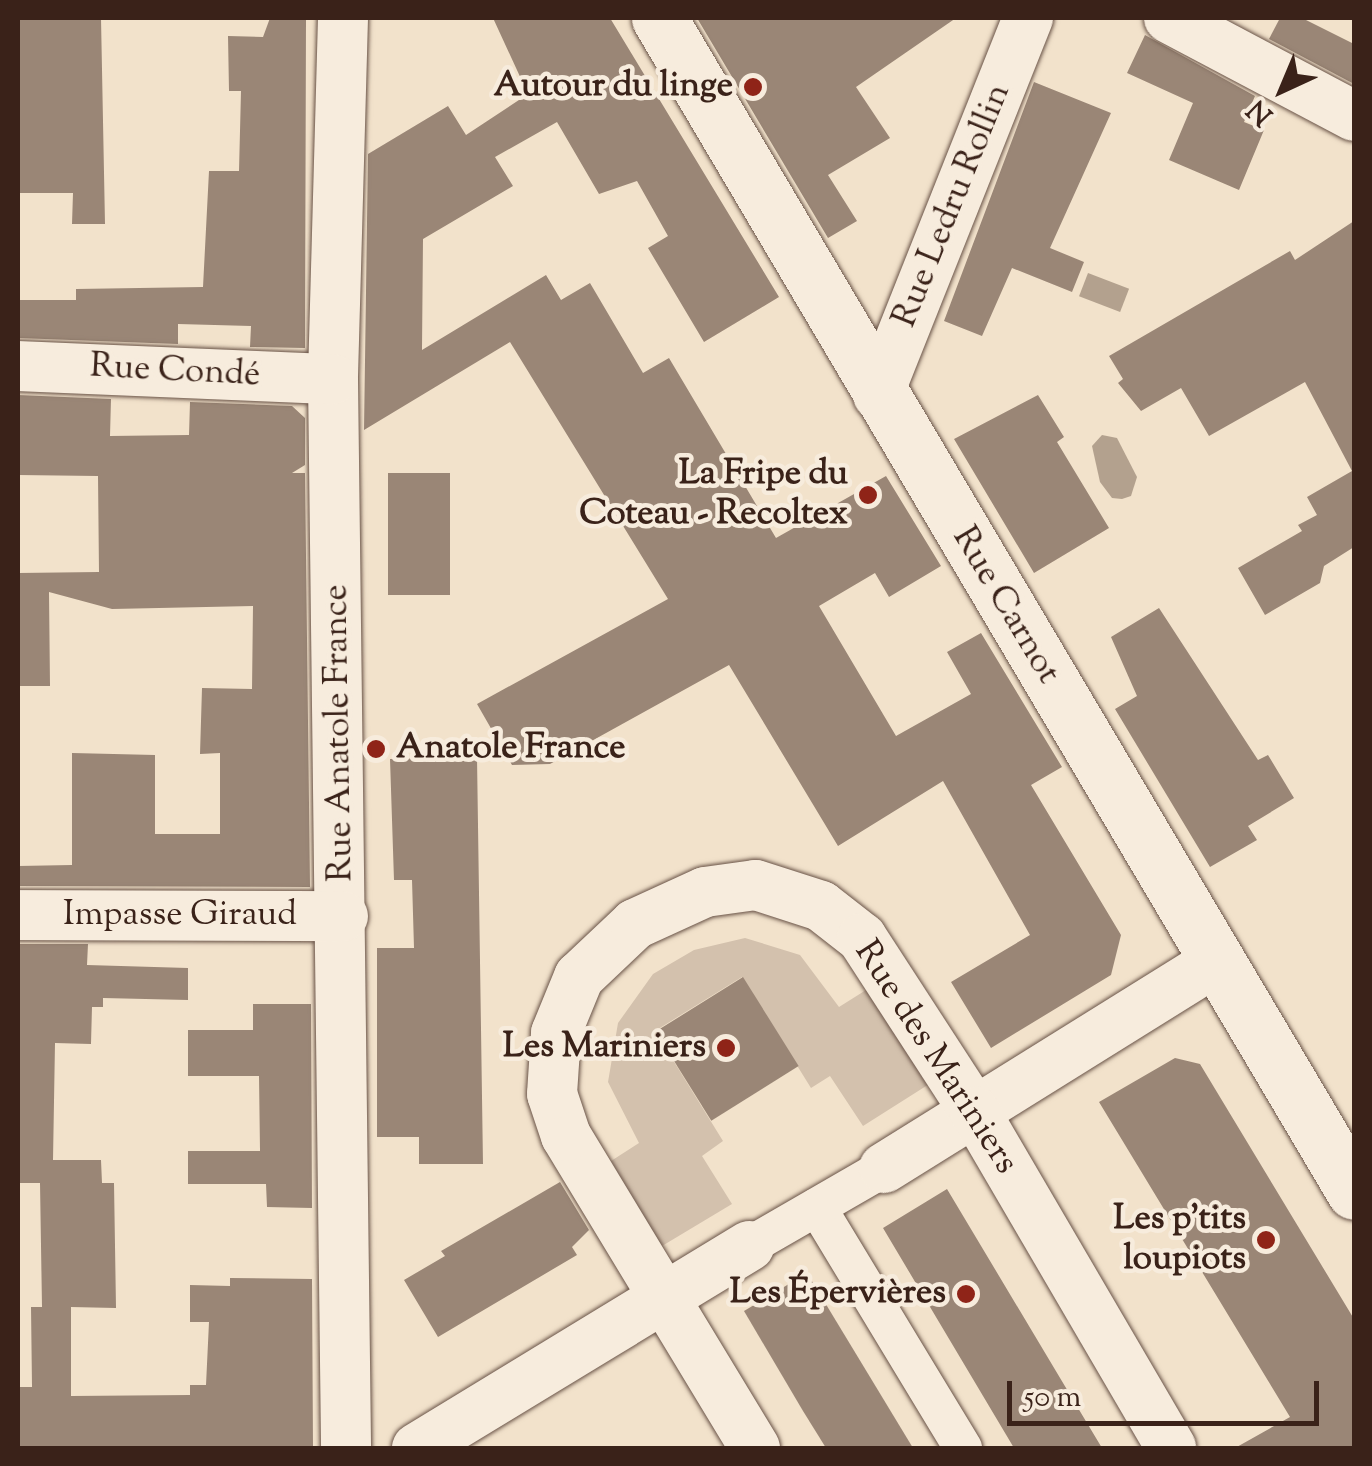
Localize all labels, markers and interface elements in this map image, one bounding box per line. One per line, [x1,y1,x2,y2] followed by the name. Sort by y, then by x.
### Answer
[1232,40,1332,140] north arrow
[493,66,733,108] place label: Autour du linge
[742,76,764,98] marker: Autour du linge
[885,78,1021,334] street label: Rue Ledru Rollin
[1239,89,1283,134] text: N
[89,347,261,397] street label: Rue Condé
[579,454,848,536] place label: La Fripe du Coteau - Recoltex
[857,484,879,506] marker: La Fripe du Coteau - Recoltex
[942,520,1068,692] street label: Rue Carnot
[316,584,364,882] street label: Rue Anatole France
[396,728,626,770] place label: Anatole France
[365,738,387,760] marker: Anatole France
[63,895,297,937] street label: Impasse Giraud
[844,934,1026,1182] street label: Rue des Mariniers
[503,1027,706,1069] place label: Les Mariniers
[715,1037,737,1059] marker: Les Mariniers
[1113,1199,1246,1281] place label: Les p'tits loupiots
[1255,1229,1277,1251] marker: Les p'tits loupiots
[730,1273,946,1315] place label: Les Épervières
[955,1283,977,1305] marker: Les Épervières
[1012,1361,1324,1423] scale bar
[1024,1377,1081,1420] text: 50 m

